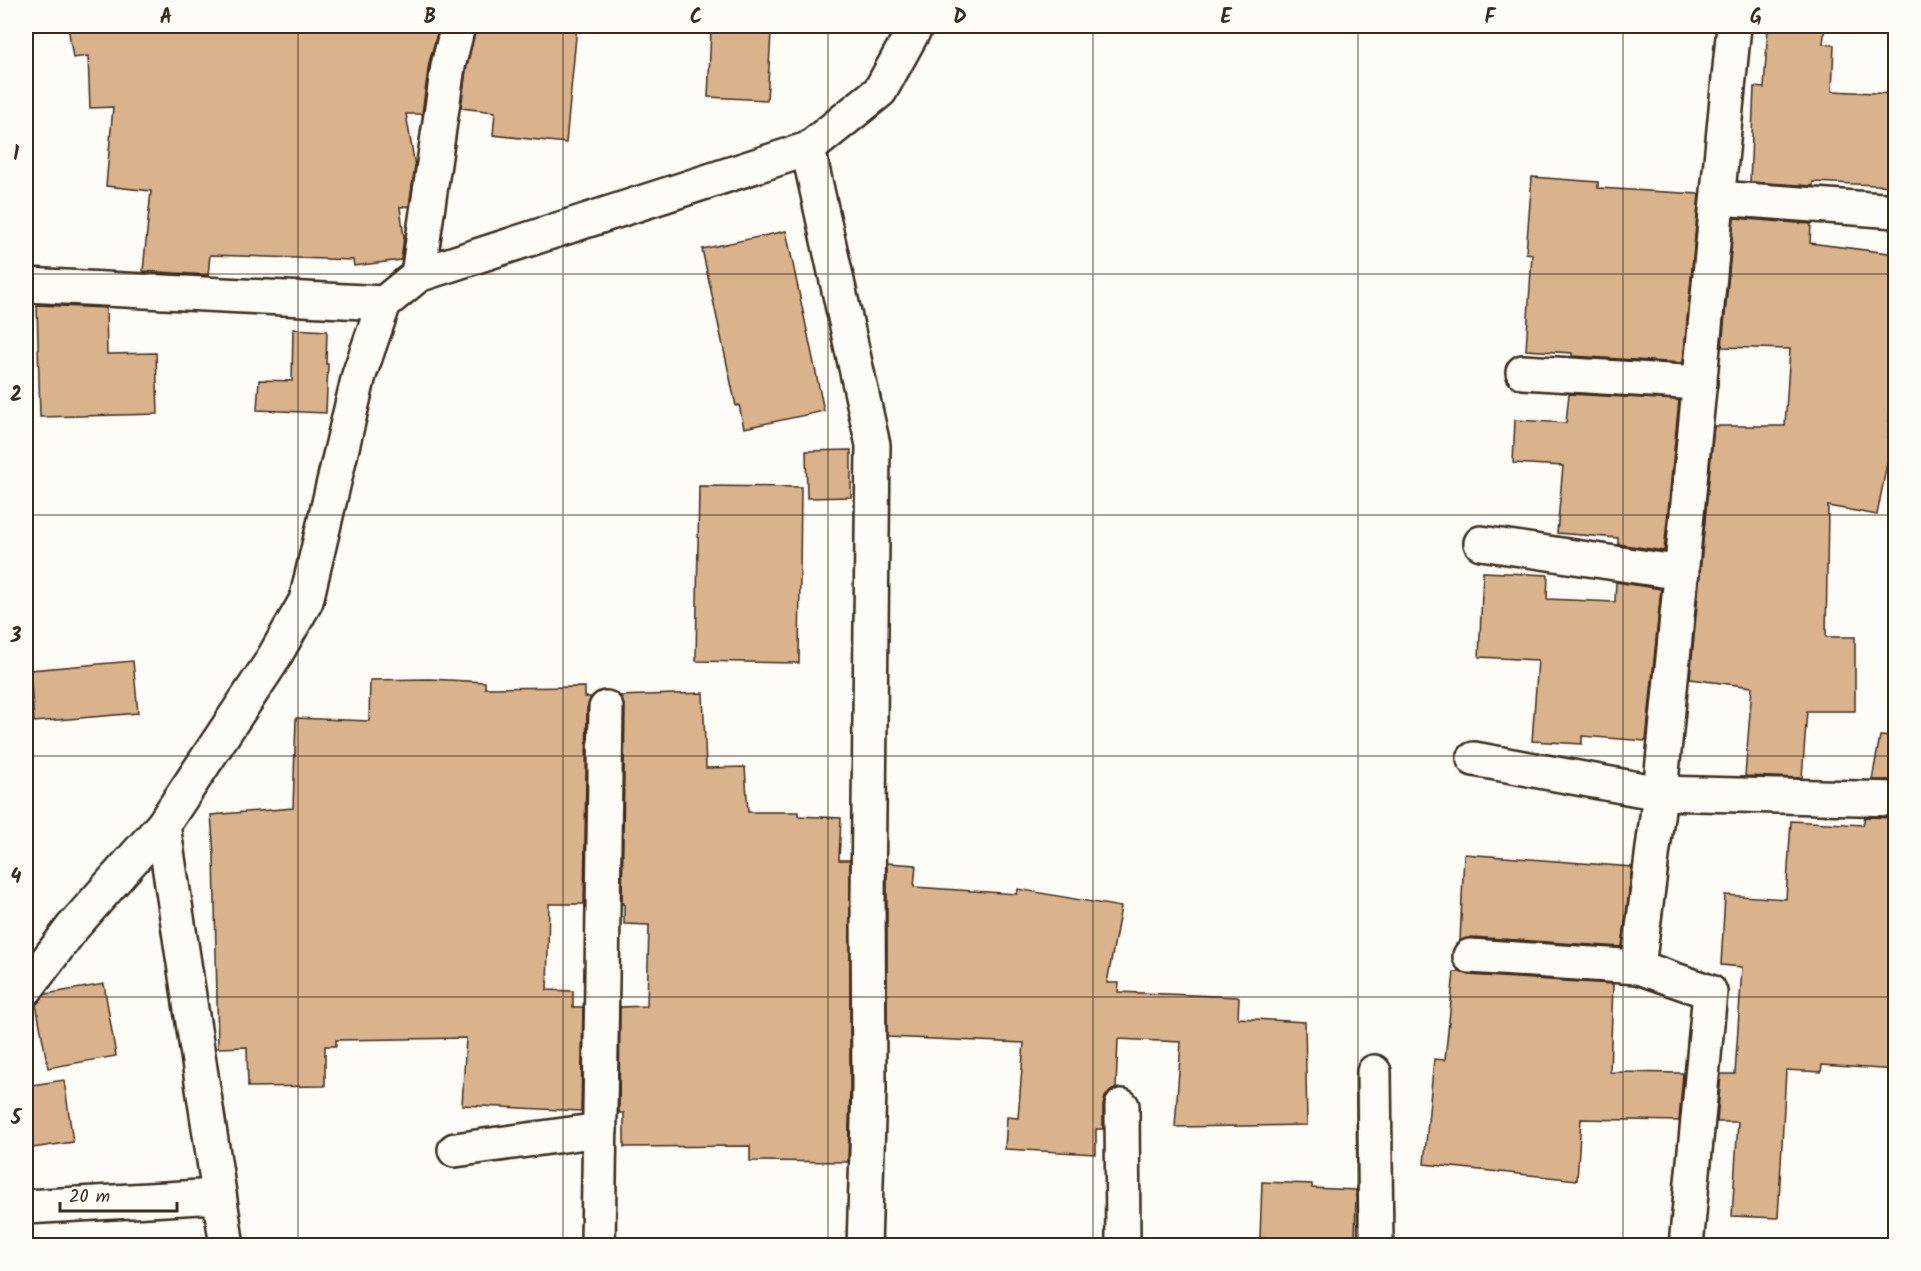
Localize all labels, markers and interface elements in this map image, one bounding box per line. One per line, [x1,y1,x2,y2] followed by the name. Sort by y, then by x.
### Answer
[160,2,172,34] text: A
[424,2,436,34] text: B
[690,2,702,34] text: C
[953,2,967,34] text: D
[1220,2,1232,34] text: E
[1485,2,1497,34] text: F
[1750,2,1762,34] text: G
[13,139,19,171] text: 1
[10,380,22,412] text: 2
[10,621,22,653] text: 3
[11,862,22,894] text: 4
[10,1103,23,1135] text: 5
[60,1175,177,1213] scale bar
[69,1183,110,1212] text: 20 m

